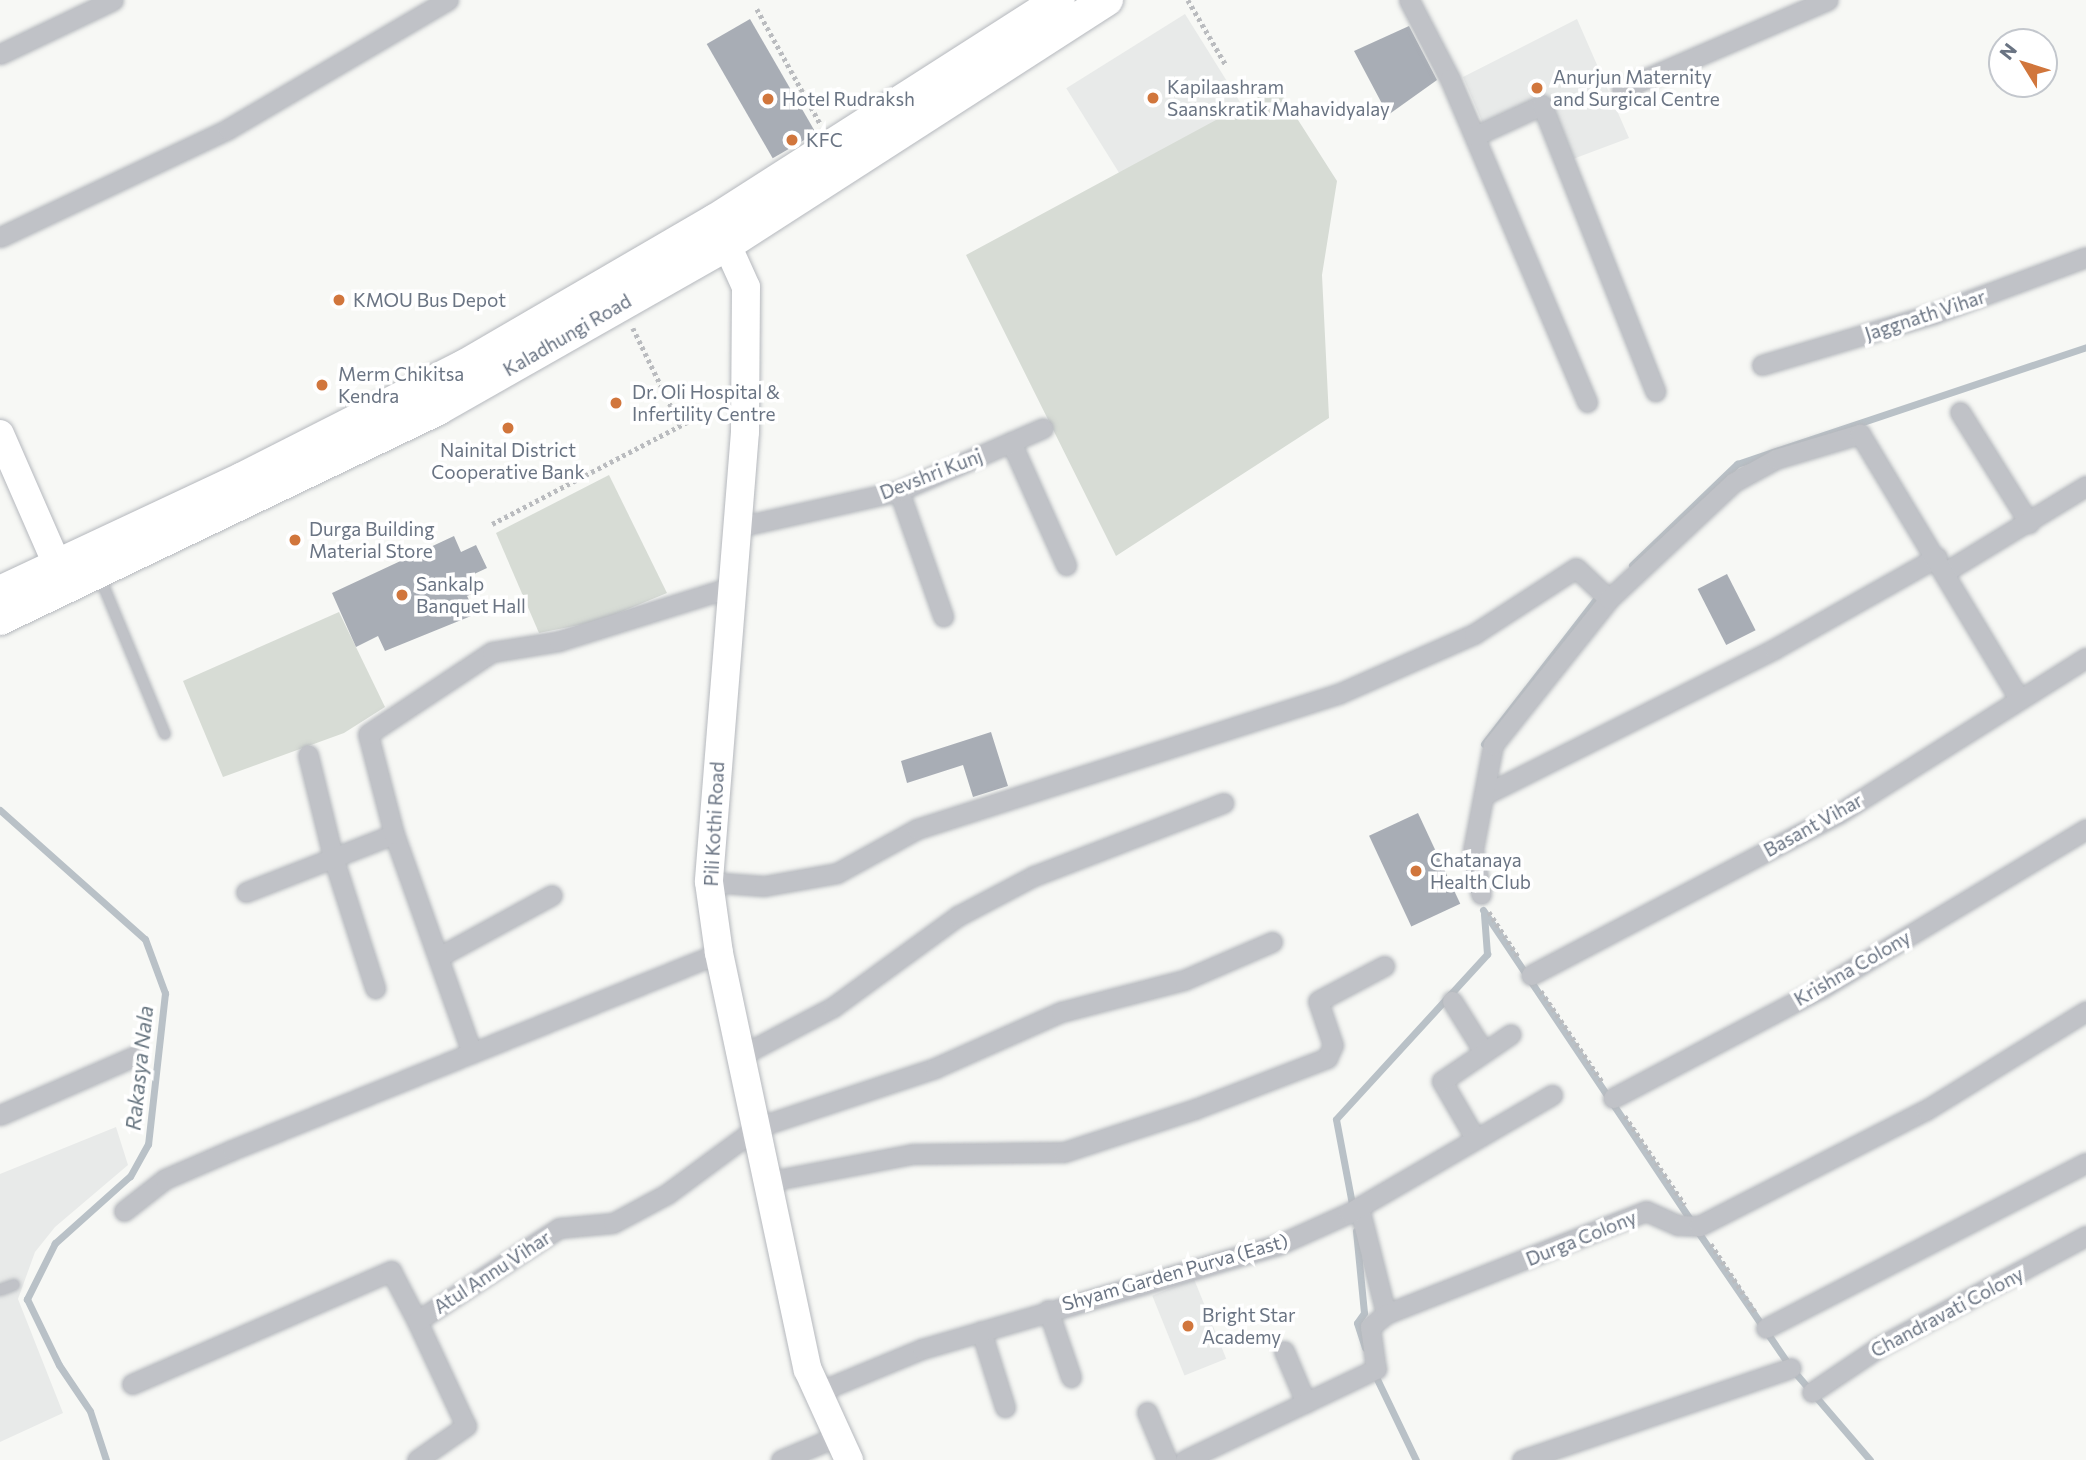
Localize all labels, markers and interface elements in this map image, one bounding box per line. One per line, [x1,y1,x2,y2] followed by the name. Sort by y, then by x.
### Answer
[1988,28,2058,98] north arrow
[1994,38,2021,64] text: N
[1553,66,1720,110] place label: Anurjun Maternity and Surgical Centre
[1167,76,1390,120] place label: Kapilaashram Saanskratik Mahavidyalay
[1527,78,1547,98] marker: Anurjun Maternity and Surgical Centre
[782,88,915,110] place label: Hotel Rudraksh
[1145,90,1161,106] marker: Kapilaashram Saanskratik Mahavidyalay
[760,91,776,107] marker: Hotel Rudraksh
[806,129,843,151] place label: KFC
[784,132,800,148] marker: KFC
[1862,285,1988,345] street label: Jaggnath Vihar
[353,289,506,311] place label: KMOU Bus Depot
[499,289,635,381] street label: Kaladhungi Road
[331,292,347,308] marker: KMOU Bus Depot
[338,363,464,407] place label: Merm Chikitsa Kendra
[312,375,332,395] marker: Merm Chikitsa Kendra
[632,381,780,425] place label: Dr. Oli Hospital & Infertility Centre
[606,393,626,413] marker: Dr. Oli Hospital & Infertility Centre
[500,420,516,436] marker: Nainital District Cooperative Bank
[431,439,585,483] place label: Nainital District Cooperative Bank
[877,444,985,504] street label: Devshri Kunj
[309,518,435,562] place label: Durga Building Material Store
[287,532,303,548] marker: Durga Building Material Store
[416,573,526,617] place label: Sankalp Banquet Hall
[394,587,410,603] marker: Sankalp Banquet Hall
[699,761,729,887] street label: Pili Kothi Road
[1760,789,1866,861] street label: Basant Vihar
[1430,849,1531,893] place label: Chatanaya Health Club
[1408,863,1424,879] marker: Chatanaya Health Club
[1790,926,1914,1010] street label: Krishna Colony
[120,1004,158,1132] water label: Rakasya Nala
[1522,1206,1640,1270] street label: Durga Colony
[429,1226,555,1318] street label: Atul Annu Vihar
[1060,1229,1290,1315] street label: Shyam Garden Purva (East)
[1867,1262,2027,1362] street label: Chandravati Colony
[1202,1304,1296,1348] place label: Bright Star Academy
[1180,1318,1196,1334] marker: Bright Star Academy

